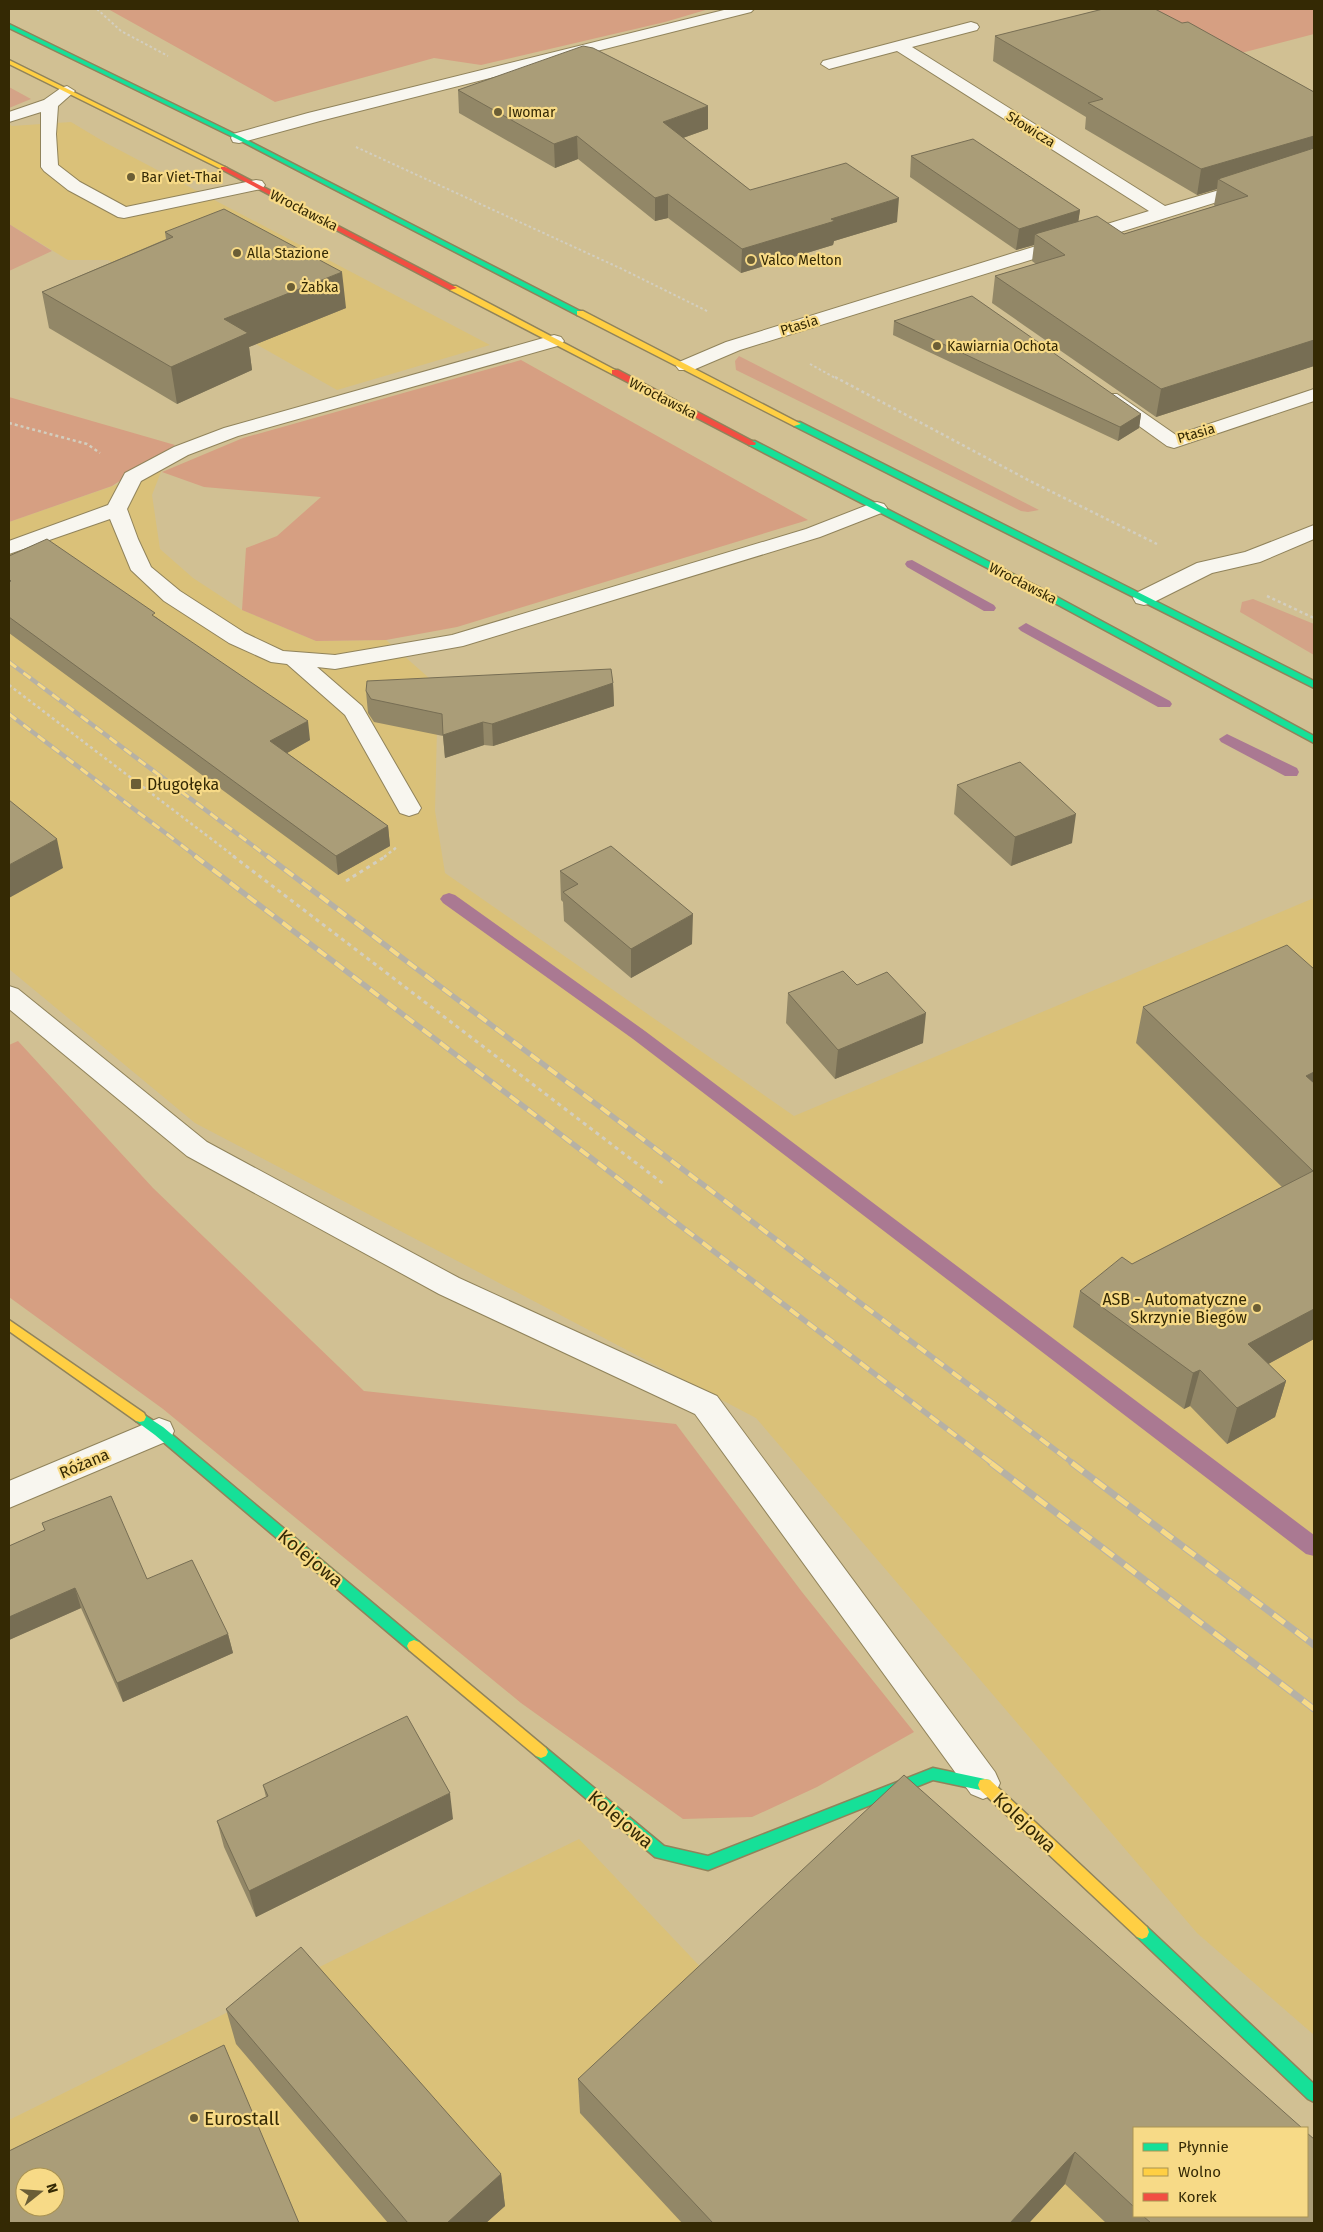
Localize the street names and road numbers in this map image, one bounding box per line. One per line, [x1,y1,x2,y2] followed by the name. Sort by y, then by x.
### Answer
[1003,108,1058,151] street label: Słowicza
[267,186,341,235] street label: Wrocławska
[778,312,820,339] street label: Ptasia
[626,374,700,423] street label: Wrocławska
[1175,420,1217,447] street label: Ptasia
[986,559,1060,608] street label: Wrocławska
[56,1445,112,1482] street label: Różana
[273,1525,348,1592] street label: Kolejowa
[583,1786,658,1853] street label: Kolejowa
[988,1787,1061,1857] street label: Kolejowa

